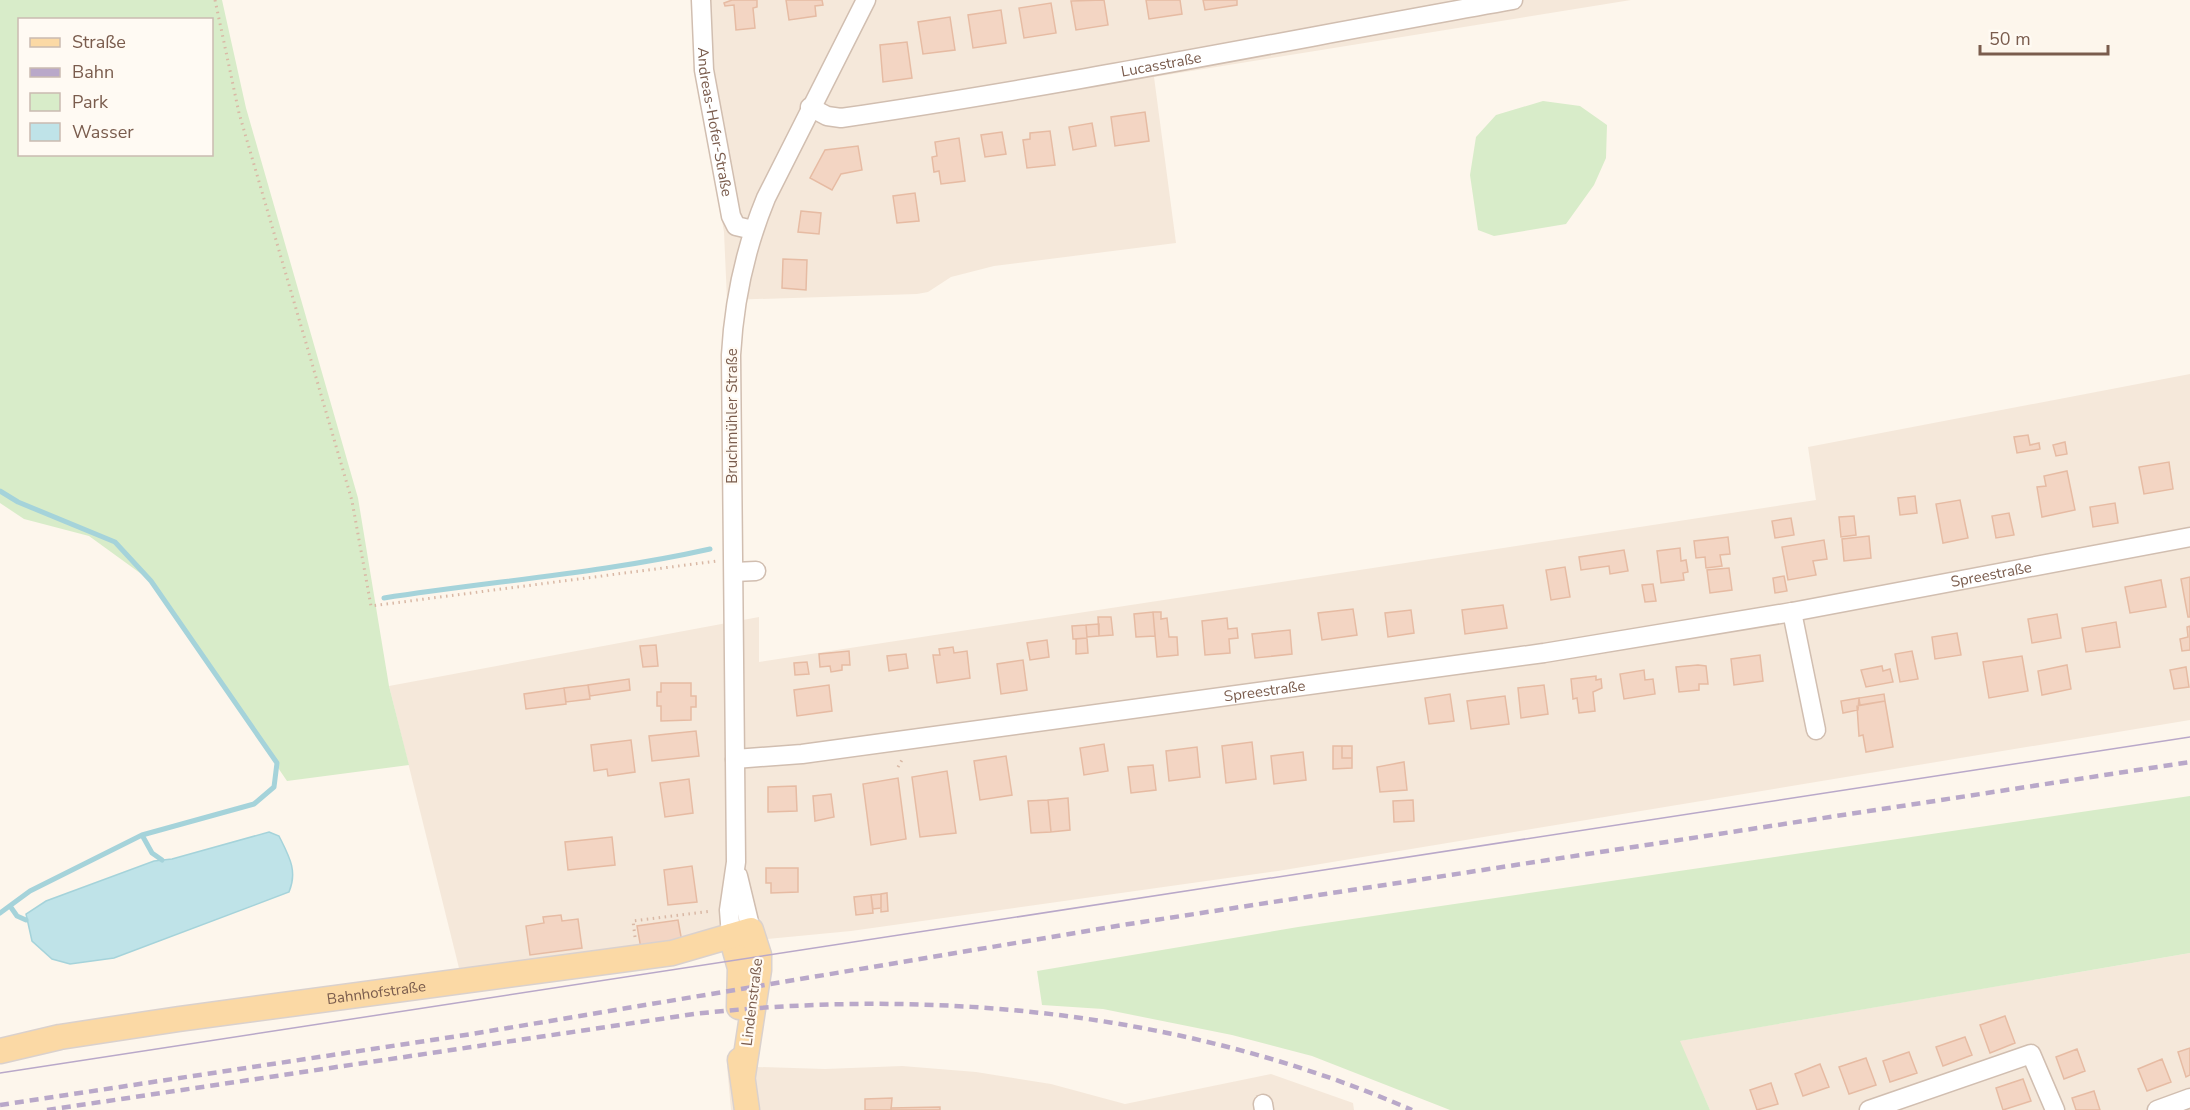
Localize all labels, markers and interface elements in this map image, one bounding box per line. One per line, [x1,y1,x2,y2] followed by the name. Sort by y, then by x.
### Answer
[18,18,213,156] legend
[1980,18,2108,56] scale bar
[1989,27,2031,51] text: 50 m
[72,30,126,54] text: Straße
[693,47,737,198] street label: Andreas-Hofer-Straße
[1119,47,1203,82] street label: Lucasstraße
[72,60,114,84] text: Bahn
[72,90,109,114] text: Park
[72,120,134,144] text: Wasser
[722,348,742,484] street label: Bruchmühler Straße
[1949,557,2033,592] street label: Spreestraße
[1223,676,1307,706] street label: Spreestraße
[737,957,767,1047] street label: Lindenstraße
[326,976,427,1009] street label: Bahnhofstraße

